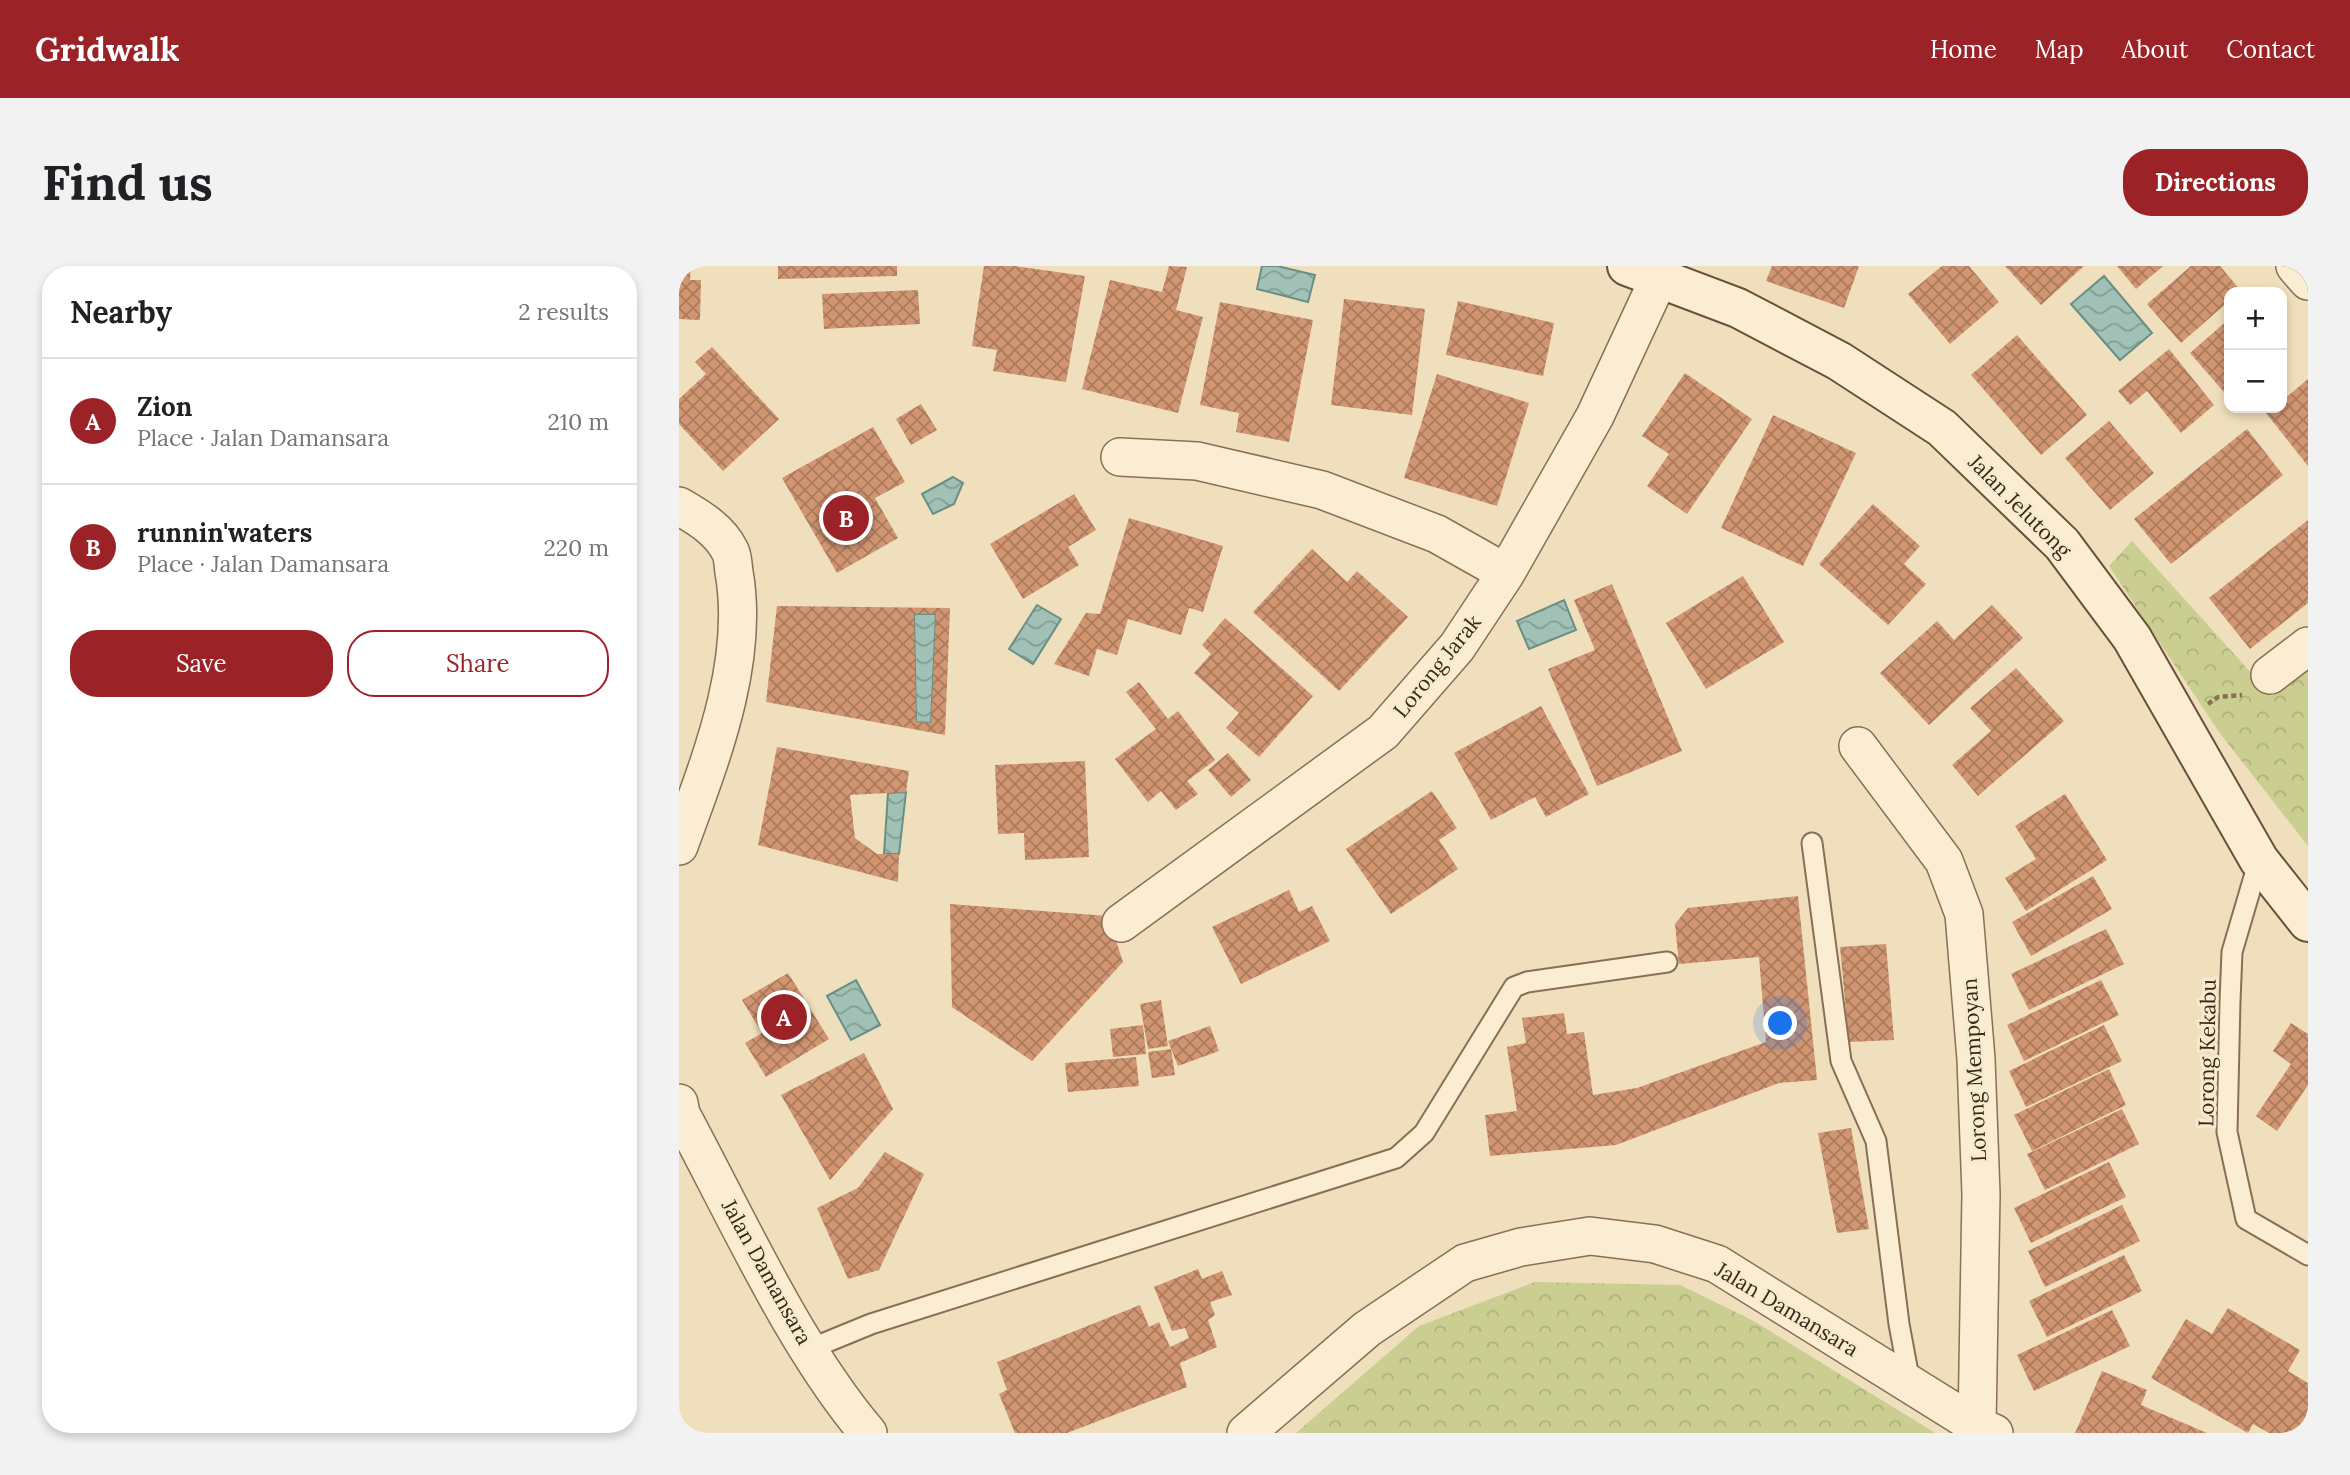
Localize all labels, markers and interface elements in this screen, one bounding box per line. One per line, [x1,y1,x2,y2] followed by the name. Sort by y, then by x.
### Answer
[35,28,180,70] text: Gridwalk
[1930,34,1997,65] text: Home
[2035,34,2084,65] text: Map
[2122,34,2188,65] text: About
[2226,34,2315,65] text: Contact
[2123,149,2308,216] button: Directions
[42,151,213,213] text: Find us
[2224,287,2287,413] map controls
[2224,287,2287,350] button: +
[70,293,172,331] text: Nearby
[518,297,609,326] text: 2 results
[2224,350,2287,413] button: −
[137,390,192,423] text: Zion
[85,407,101,436] text: A
[547,407,609,436] text: 210 m
[137,423,389,452] text: Place · Jalan Damansara
[1962,448,2078,564] street label: Jalan Jelutong
[823,492,869,544] pin: B
[137,516,312,549] text: runnin'waters
[85,533,101,562] text: B
[543,533,609,562] text: 220 m
[137,549,389,578] text: Place · Jalan Damansara
[1387,608,1487,723] street label: Lorong Jarak
[70,630,333,697] button: Save
[347,630,609,697] button: Share
[1956,977,1992,1163] street label: Lorong Mempoyan
[2192,979,2222,1127] street label: Lorong Kekabu
[761,991,807,1043] pin: A
[1763,1006,1797,1040] your location
[715,1194,818,1350] street label: Jalan Damansara
[1710,1255,1864,1362] street label: Jalan Damansara

